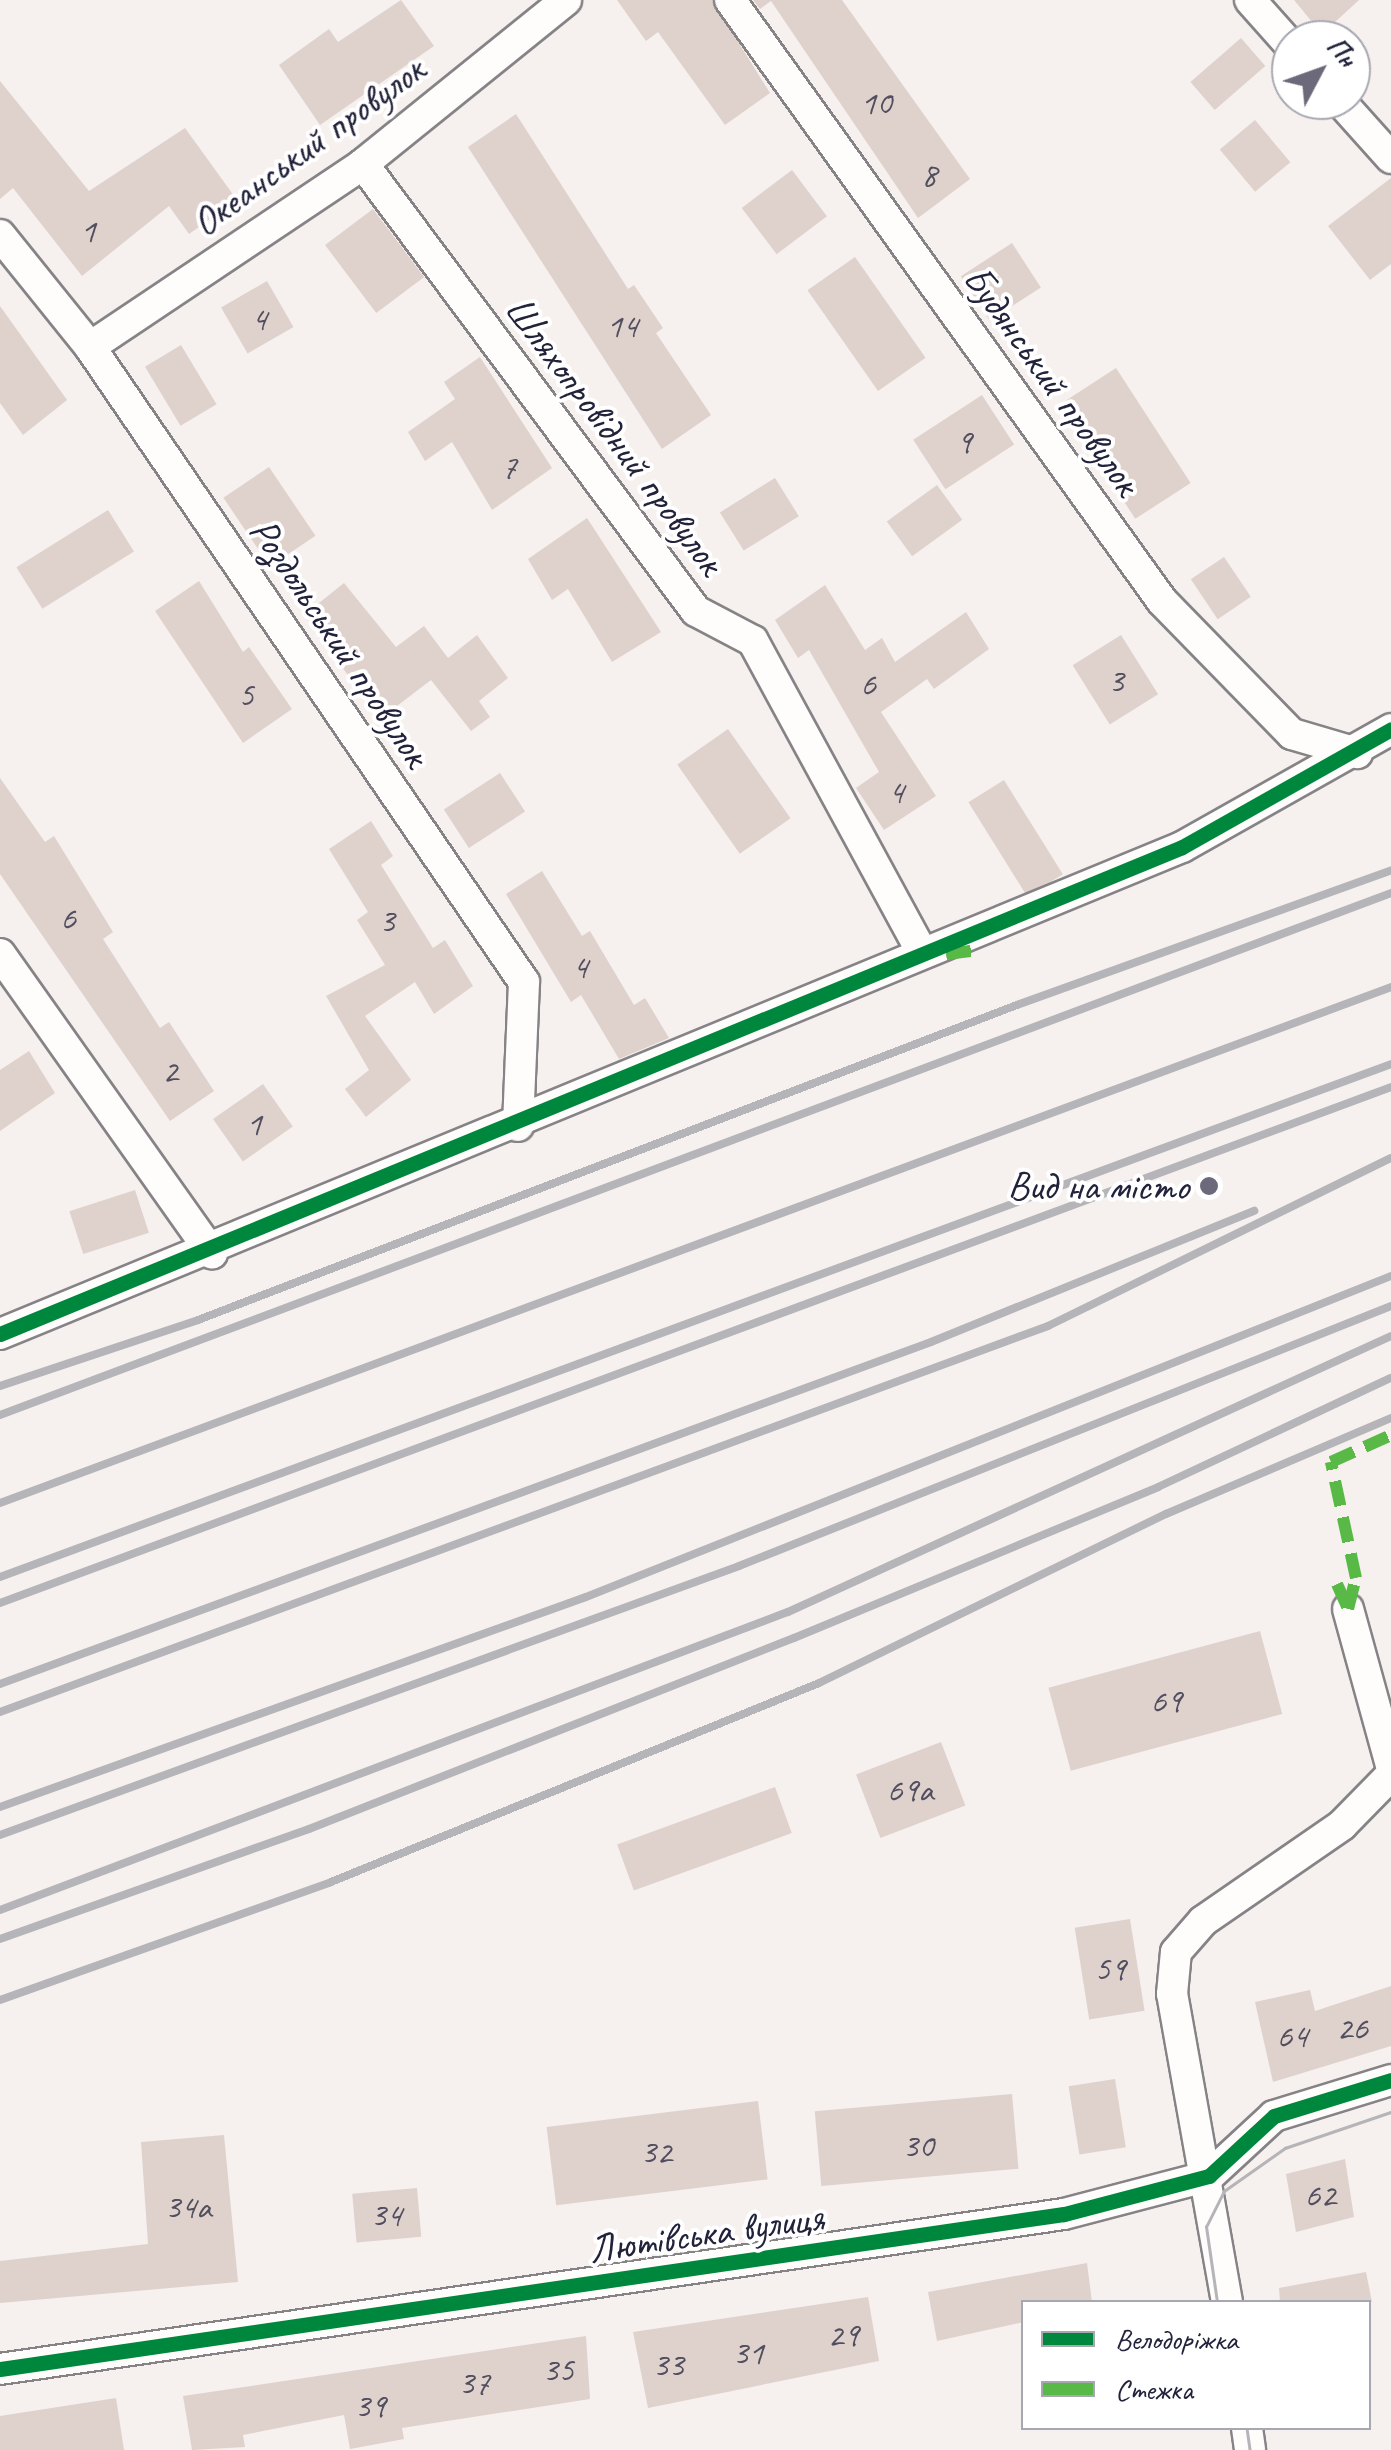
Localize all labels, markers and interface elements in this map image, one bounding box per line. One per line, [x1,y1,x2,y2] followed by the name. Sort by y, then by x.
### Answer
[1271,20,1371,120] north arrow
[1320,29,1365,74] text: Пн
[182,45,434,247] street label: Океанський провулок
[860,82,892,124] house number: 10
[921,154,937,196] house number: 8
[80,210,96,252] house number: 1
[953,256,1151,504] street label: Будянський провулок
[495,287,735,583] street label: Шляхопровідний провулок
[251,298,267,340] house number: 4
[606,305,638,347] house number: 14
[956,421,972,463] house number: 9
[501,446,517,488] house number: 7
[239,509,441,775] street label: Роздольський провулок
[1108,660,1124,702] house number: 3
[860,663,876,705] house number: 6
[238,674,254,716] house number: 5
[888,771,904,813] house number: 4
[60,897,76,939] house number: 6
[379,900,395,942] house number: 3
[572,946,588,988] house number: 4
[162,1050,178,1092] house number: 2
[246,1103,262,1145] house number: 1
[1006,1162,1189,1210] place label: Вид на місто
[1198,1175,1220,1197] marker: Вид на місто
[1150,1680,1182,1722] house number: 69
[887,1769,933,1811] house number: 69а
[1094,1948,1126,1990] house number: 59
[1336,2007,1368,2049] house number: 26
[1276,2015,1308,2057] house number: 64
[902,2125,934,2167] house number: 30
[640,2131,672,2173] house number: 32
[1304,2174,1336,2216] house number: 62
[165,2186,211,2228] house number: 34а
[585,2193,827,2273] street label: Лютівська вулиця
[370,2194,402,2236] house number: 34
[1021,2300,1371,2430] legend
[827,2314,859,2356] house number: 29
[1115,2320,1238,2358] text: Велодоріжка
[732,2332,764,2374] house number: 31
[652,2344,684,2386] house number: 33
[542,2349,574,2391] house number: 35
[458,2362,490,2404] house number: 37
[1115,2370,1193,2408] text: Стежка
[354,2385,386,2427] house number: 39

